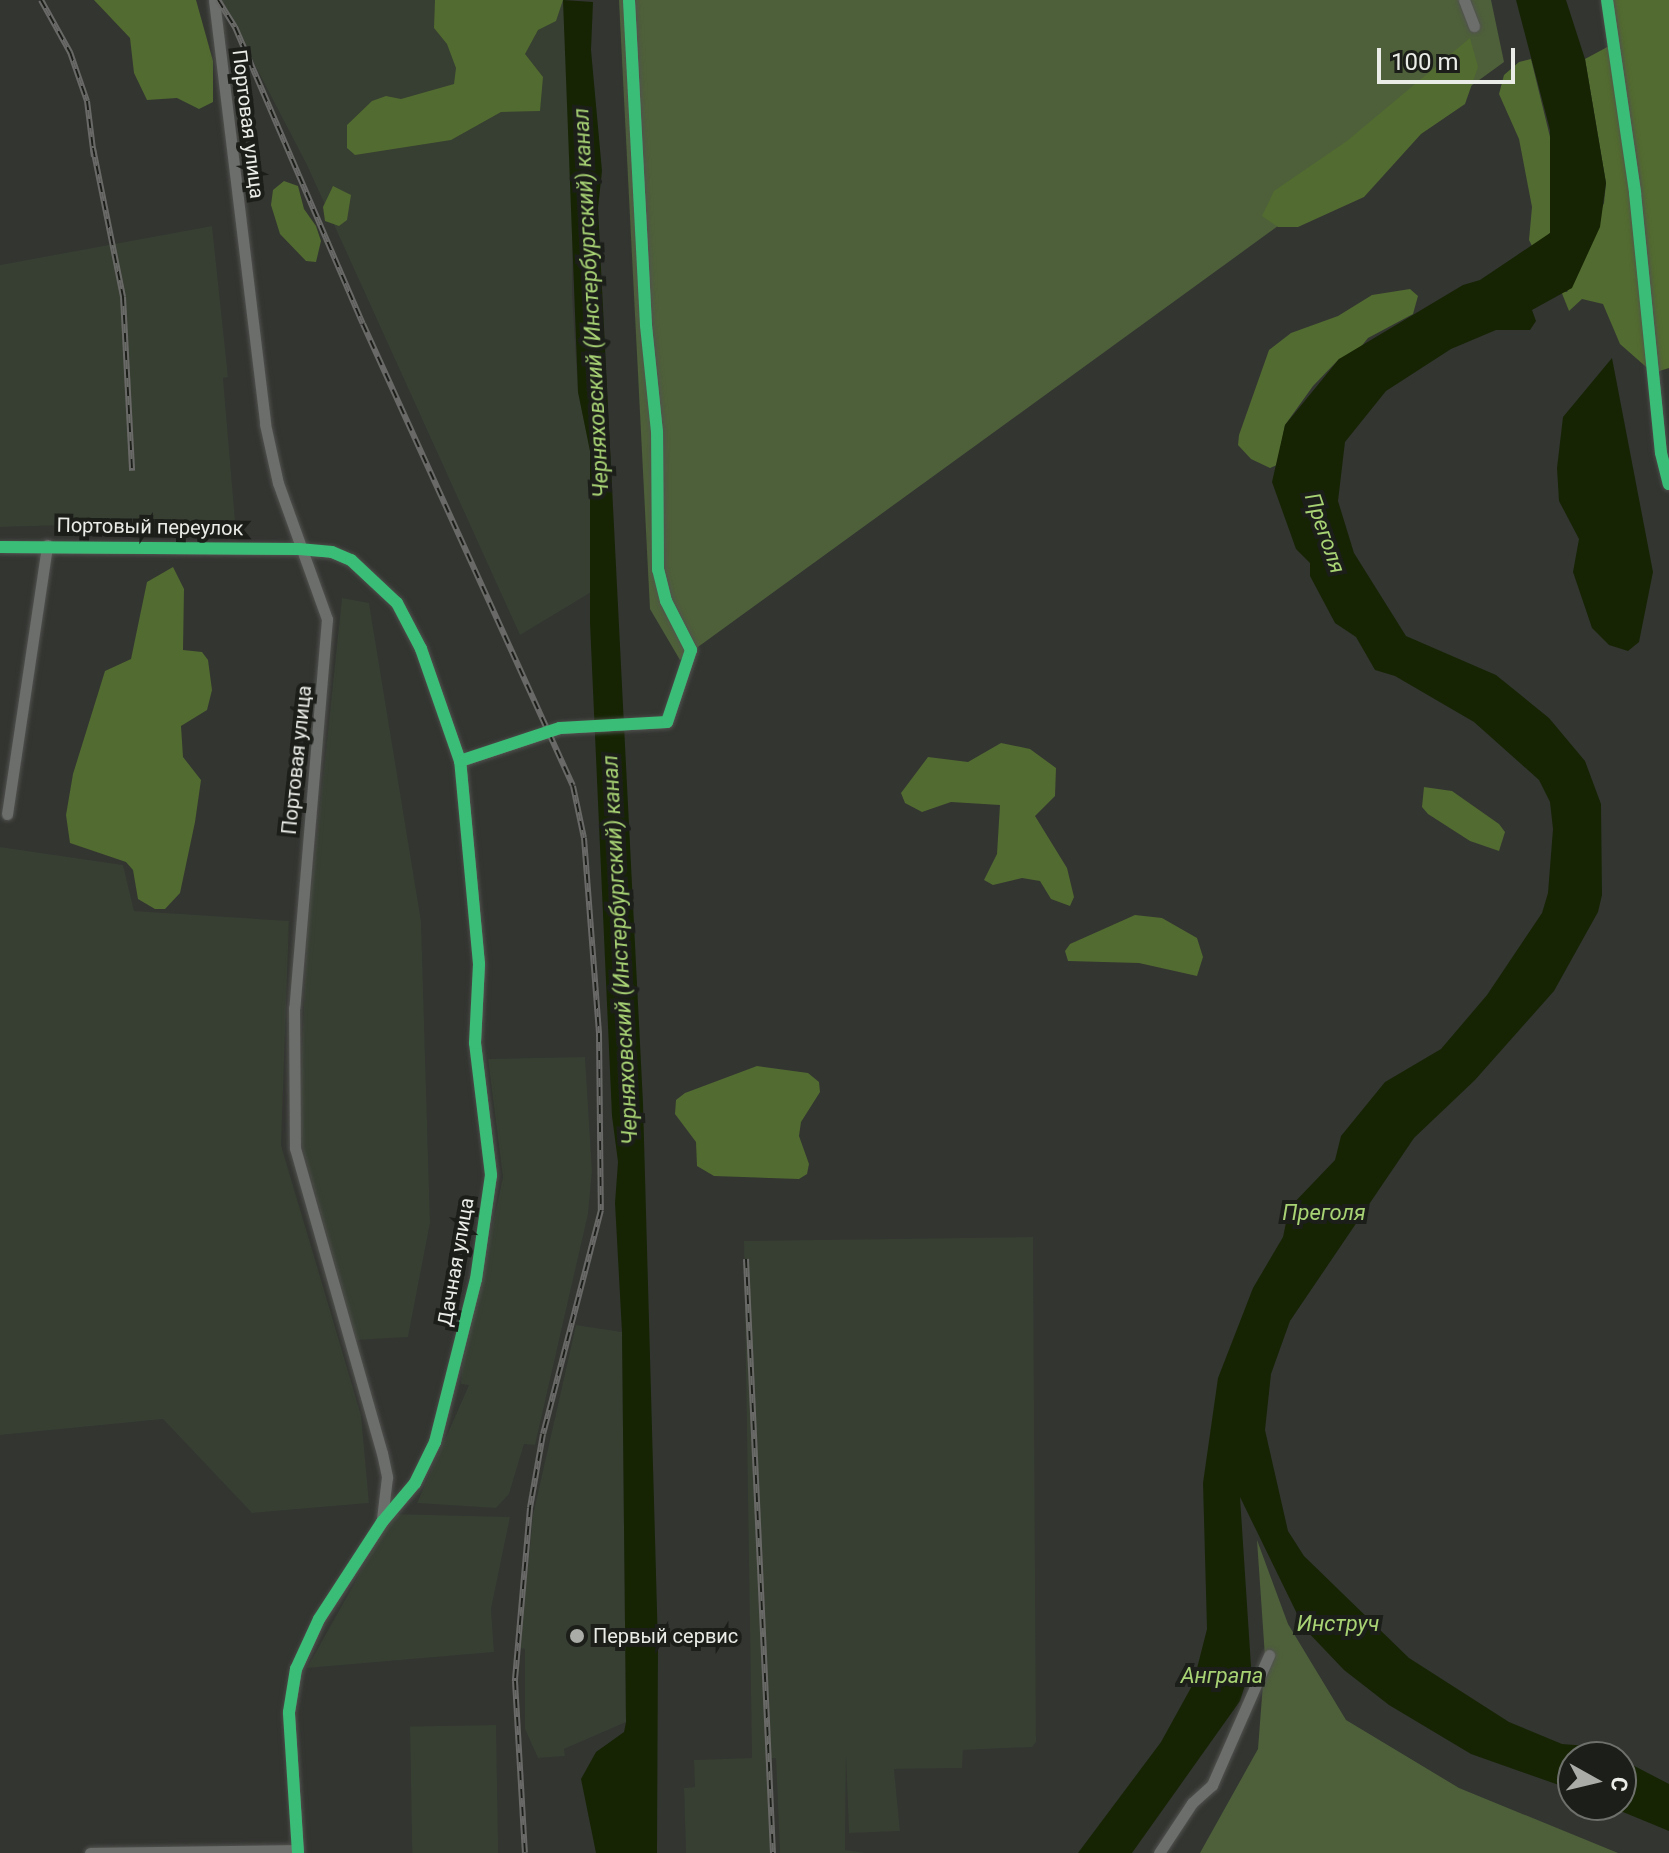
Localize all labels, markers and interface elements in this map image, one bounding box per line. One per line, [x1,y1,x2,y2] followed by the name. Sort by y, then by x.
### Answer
[1381,32,1519,82] scale bar
[227,48,269,200] street label: Портовая улица
[1391,48,1458,76] text: 100 m
[568,107,614,499] water label: Черняховский (Инстербургский) канал
[1299,489,1351,577] water label: Преголя
[56,513,244,541] street label: Портовый переулок
[277,684,317,836] street label: Портовая улица
[597,754,643,1146] water label: Черняховский (Инстербургский) канал
[433,1196,479,1328] street label: Дачная улица
[1282,1200,1366,1226] water label: Преголя
[1297,1611,1379,1637] water label: Инструч
[593,1624,738,1648] place label: Первый сервис
[568,1627,586,1645] marker: Первый сервис
[1181,1663,1263,1689] water label: Анграпа
[1557,1741,1637,1821] north arrow
[1606,1775,1633,1793] text: С

